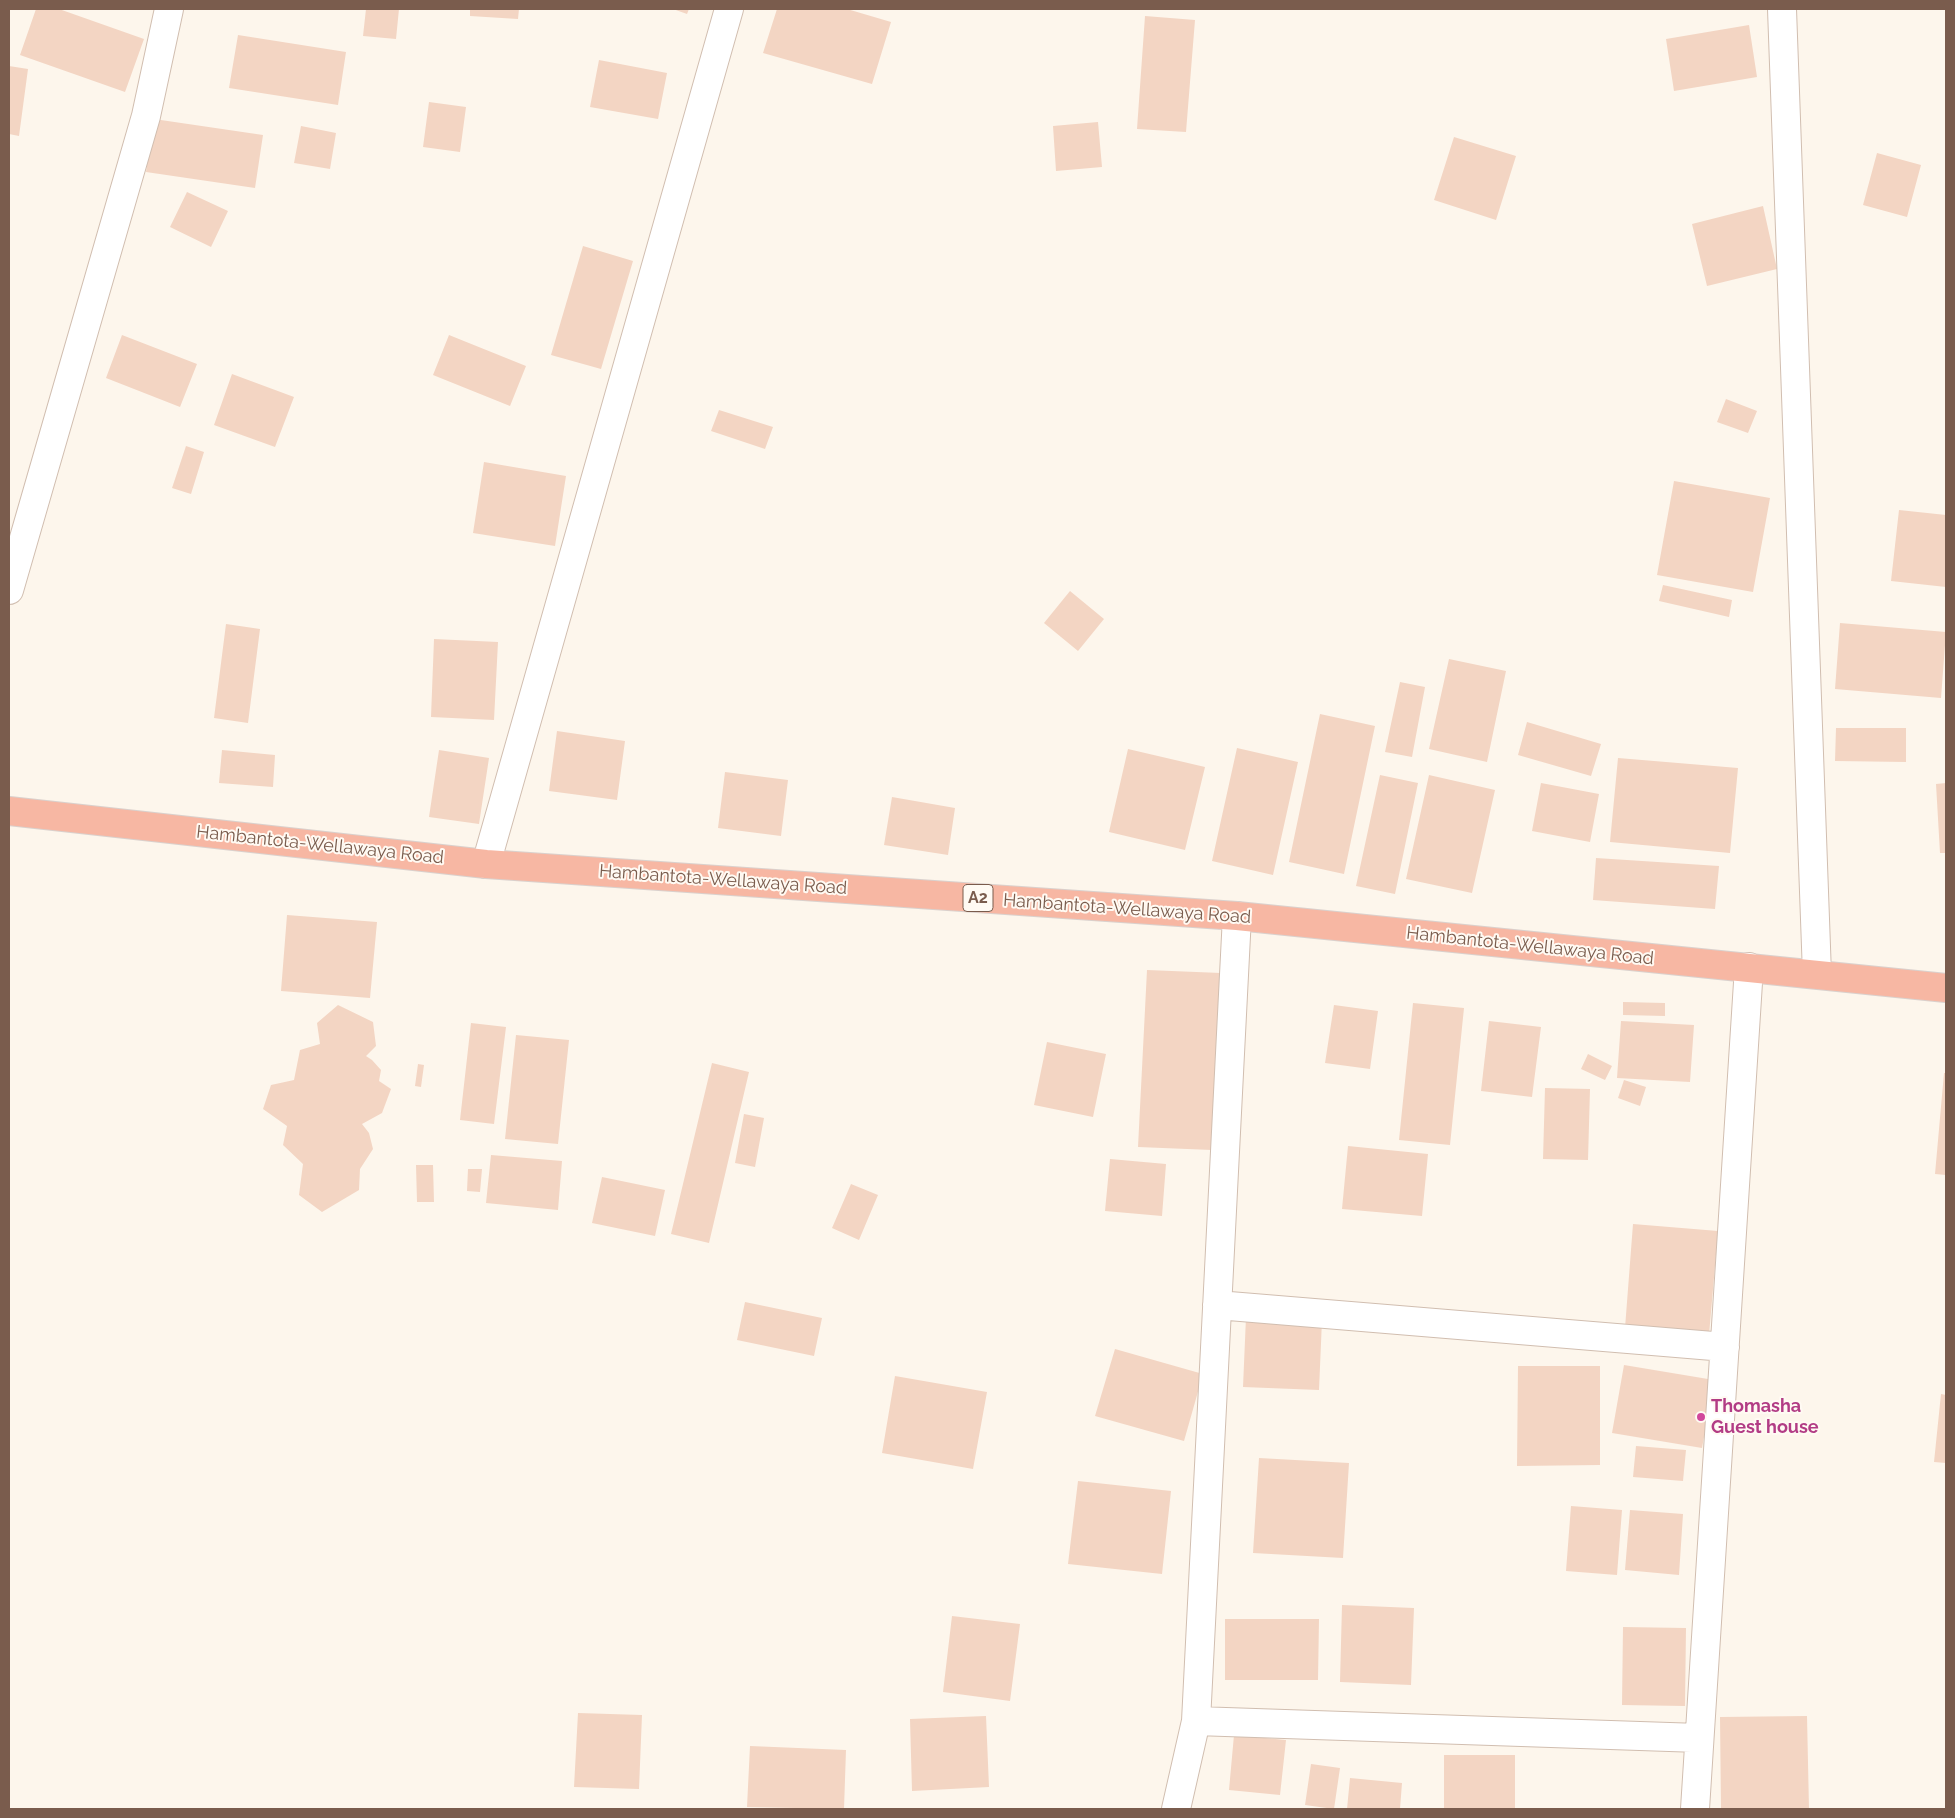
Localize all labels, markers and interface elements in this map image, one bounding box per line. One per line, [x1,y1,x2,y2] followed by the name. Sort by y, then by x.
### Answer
[195,821,445,869] street label: Hambantota-Wellawaya Road
[598,861,848,899] street label: Hambantota-Wellawaya Road
[963,884,993,911] road number: A2
[1002,890,1252,928] street label: Hambantota-Wellawaya Road
[1405,922,1655,970] street label: Hambantota-Wellawaya Road
[1711,1396,1819,1438] place label: Thomasha Guest house
[1695,1411,1707,1423] marker: Thomasha Guest house

